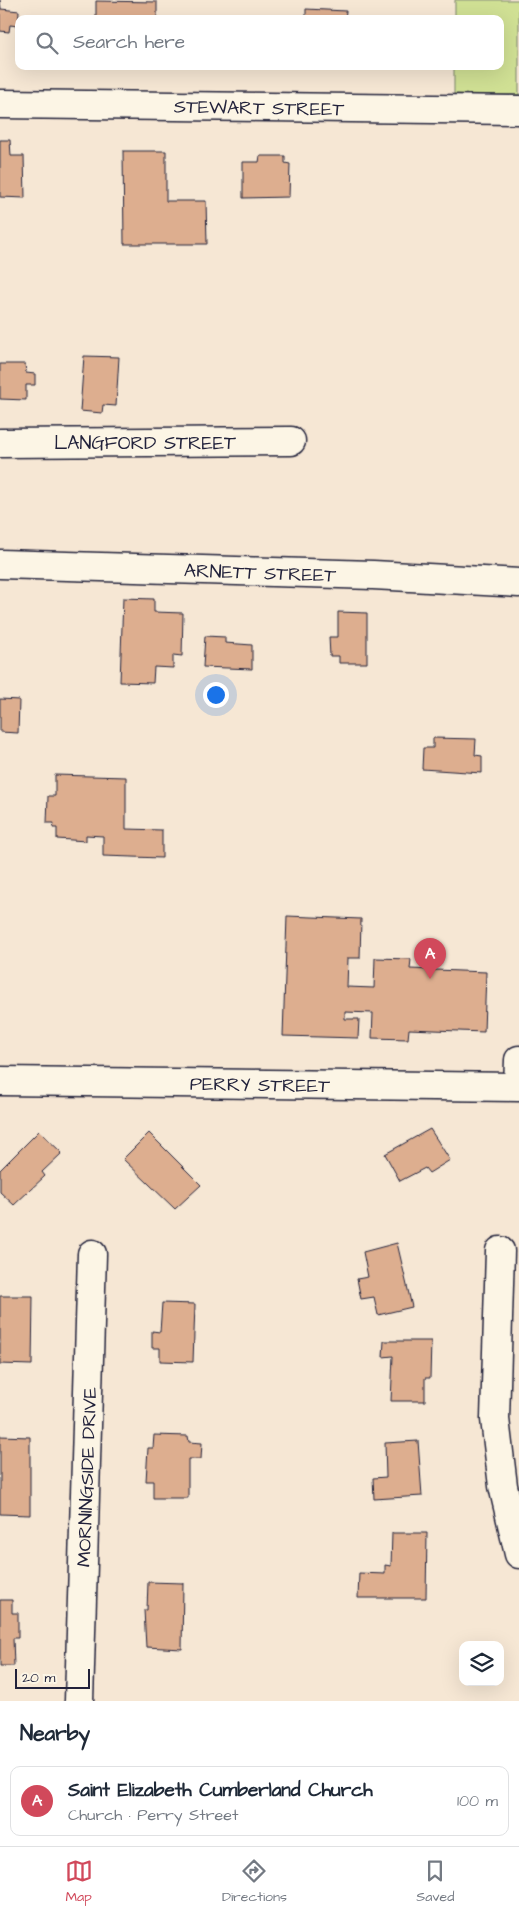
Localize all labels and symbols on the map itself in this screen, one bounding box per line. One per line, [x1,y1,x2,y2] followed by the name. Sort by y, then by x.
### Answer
[174,94,344,123] street label: STEWART STREET
[54,430,236,457] street label: LANGFORD STREET
[183,557,337,590] street label: ARNETT STREET
[203,682,229,708] your location
[414,938,446,979] pin: A
[190,1071,330,1100] street label: PERRY STREET
[71,1387,104,1567] street label: MORNINGSIDE DRIVE
[15,1666,90,1689] scale bar

